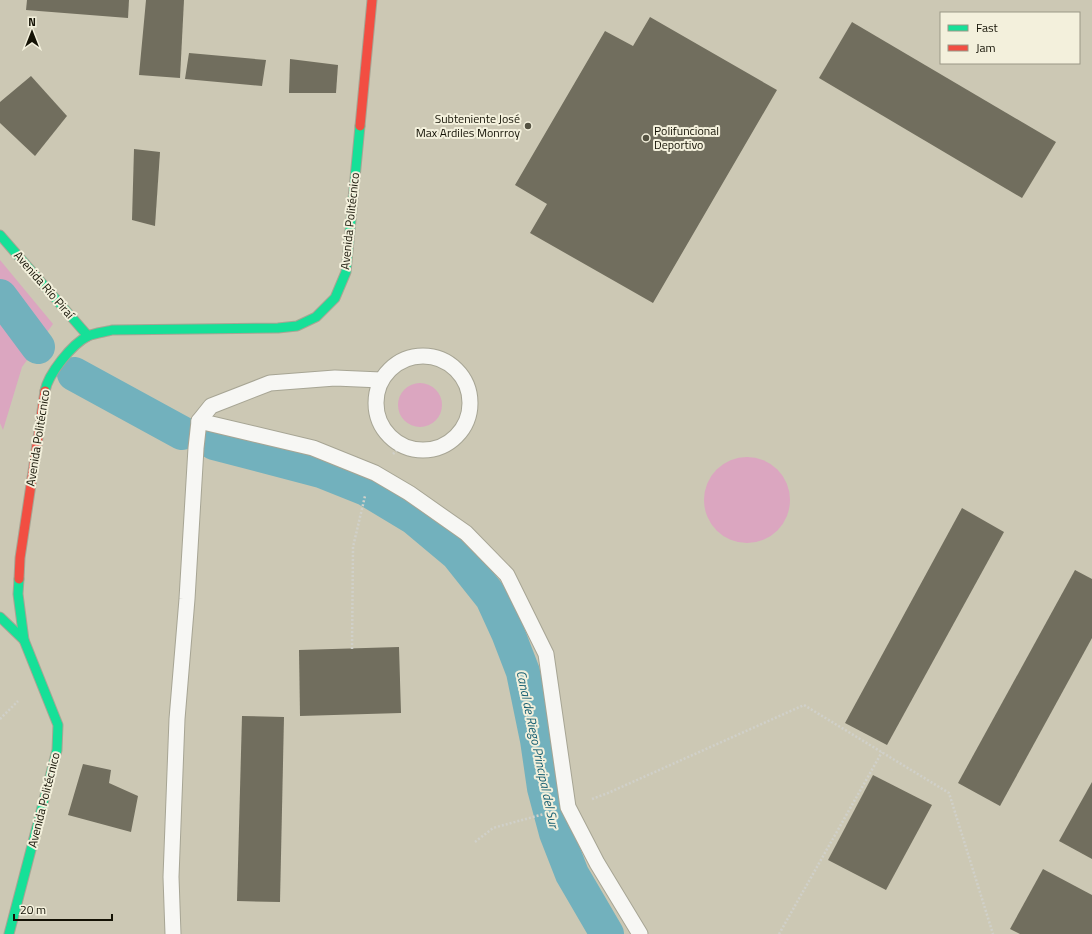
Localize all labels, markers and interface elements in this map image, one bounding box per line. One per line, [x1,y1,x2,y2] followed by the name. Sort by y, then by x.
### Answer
[12,12,52,52] north arrow
[940,12,1080,64] legend
[28,14,36,30] text: N
[976,18,999,37] text: Fast
[976,38,996,57] text: Jam
[416,109,520,142] place label: Subteniente José Max Ardiles Monrroy
[523,121,533,131] marker: Subteniente José Max Ardiles Monrroy
[654,121,719,154] place label: Polifuncional Deportivo
[641,133,651,143] marker: Polifuncional Deportivo
[335,171,364,270] street label: Avenida Politécnico
[10,247,80,324] street label: Avenida Río Piraí
[20,388,55,488] street label: Avenida Politécnico
[512,668,565,831] water label: Canal de Riego Principal del Sur
[22,750,65,850] street label: Avenida Politécnico
[14,896,112,922] scale bar
[20,900,46,919] text: 20 m

